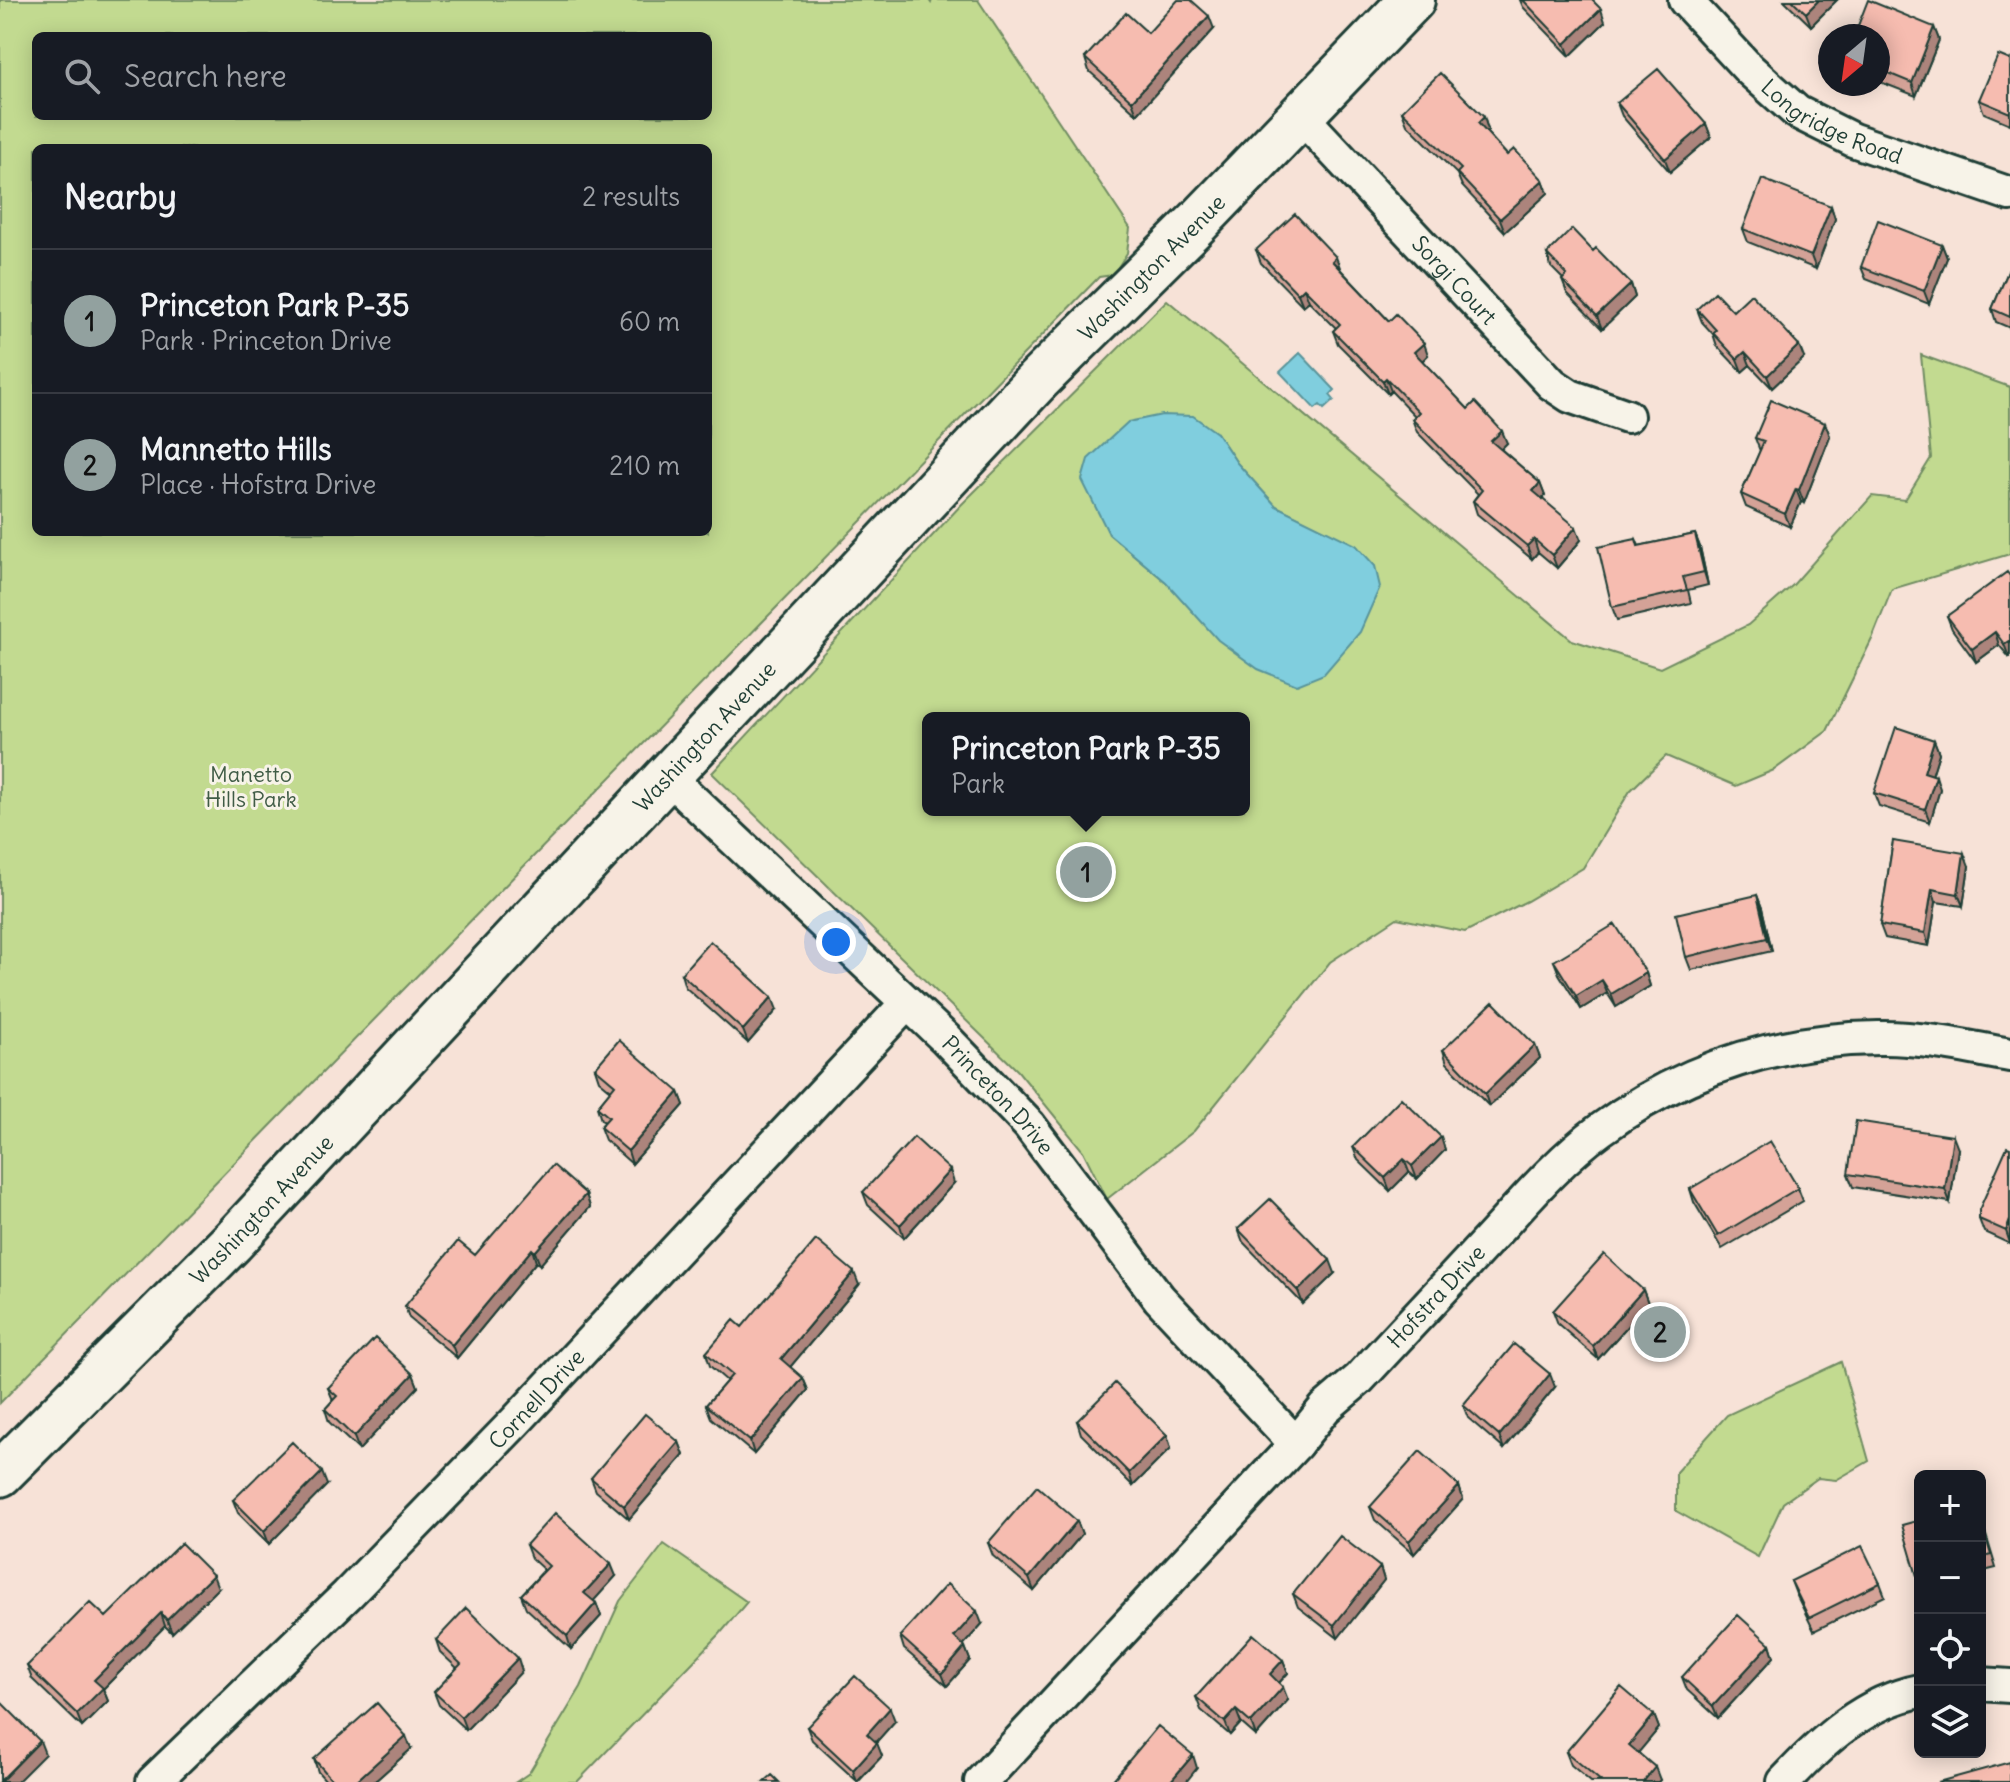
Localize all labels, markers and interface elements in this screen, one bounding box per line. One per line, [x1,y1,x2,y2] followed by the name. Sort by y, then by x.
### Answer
[1818,24,1890,96] north arrow
[32,32,712,120] search box
[60,54,104,98] icon: search
[124,57,287,95] text: Search here
[1756,73,1906,170] street label: Longridge Road
[64,175,177,218] text: Nearby
[582,180,680,213] text: 2 results
[1072,189,1231,347] street label: Washington Avenue
[1406,230,1503,330] street label: Sorgi Court
[140,286,410,324] text: Princeton Park P-35
[85,305,95,338] text: 1
[619,305,680,338] text: 60 m
[140,324,392,357] text: Park · Princeton Drive
[140,430,332,468] text: Mannetto Hills
[83,449,97,482] text: 2
[609,449,680,482] text: 210 m
[140,468,376,501] text: Place · Hofstra Drive
[627,655,782,818] street label: Washington Avenue
[922,712,1250,816] popup
[951,729,1221,767] text: Princeton Park P-35
[205,760,297,813] park label: Manetto Hills Park
[951,767,1005,800] text: Park
[1060,842,1112,902] pin: 1
[816,922,856,962] your location
[936,1030,1060,1160] street label: Princeton Drive
[184,1129,339,1290] street label: Washington Avenue
[1381,1239,1491,1354] street label: Hofstra Drive
[1634,1302,1686,1362] pin: 2
[482,1343,590,1455] street label: Cornell Drive
[1914,1470,1986,1758] map controls
[1914,1470,1986,1542] button: +
[1914,1542,1986,1614] button: −
[1914,1614,1986,1686] button: locate
[1914,1686,1986,1758] button: layers

